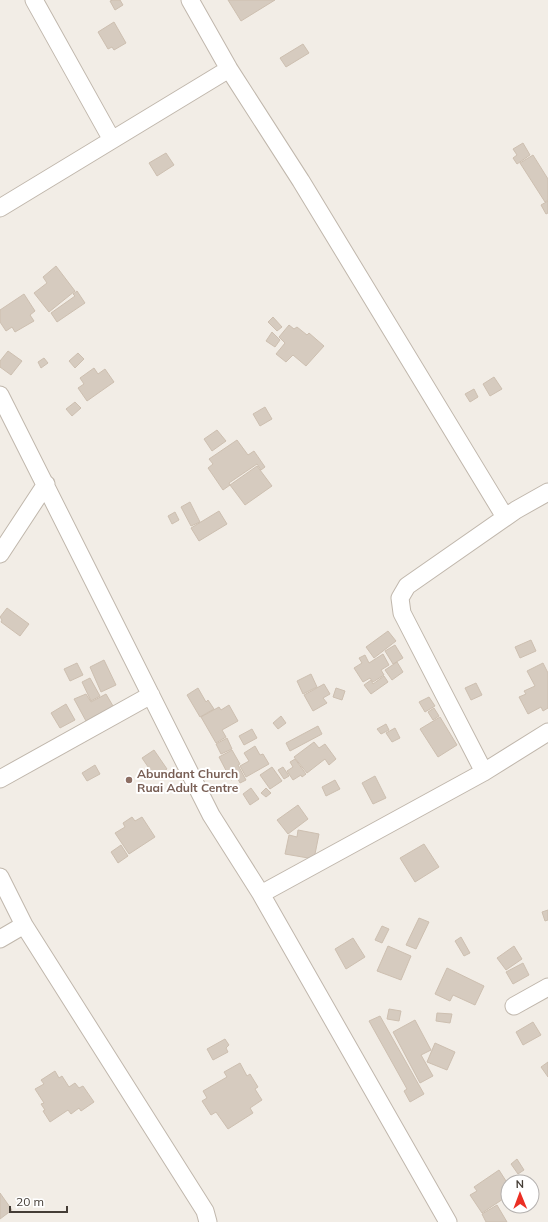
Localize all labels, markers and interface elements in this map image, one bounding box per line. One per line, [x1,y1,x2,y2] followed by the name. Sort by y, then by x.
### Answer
[137,766,239,795] place label: Abundant Church Ruai Adult Centre
[124,775,134,785] marker: Abundant Church Ruai Adult Centre
[500,1174,540,1214] north arrow
[516,1177,524,1191] text: N
[10,1188,67,1214] scale bar
[16,1194,44,1209] text: 20 m

